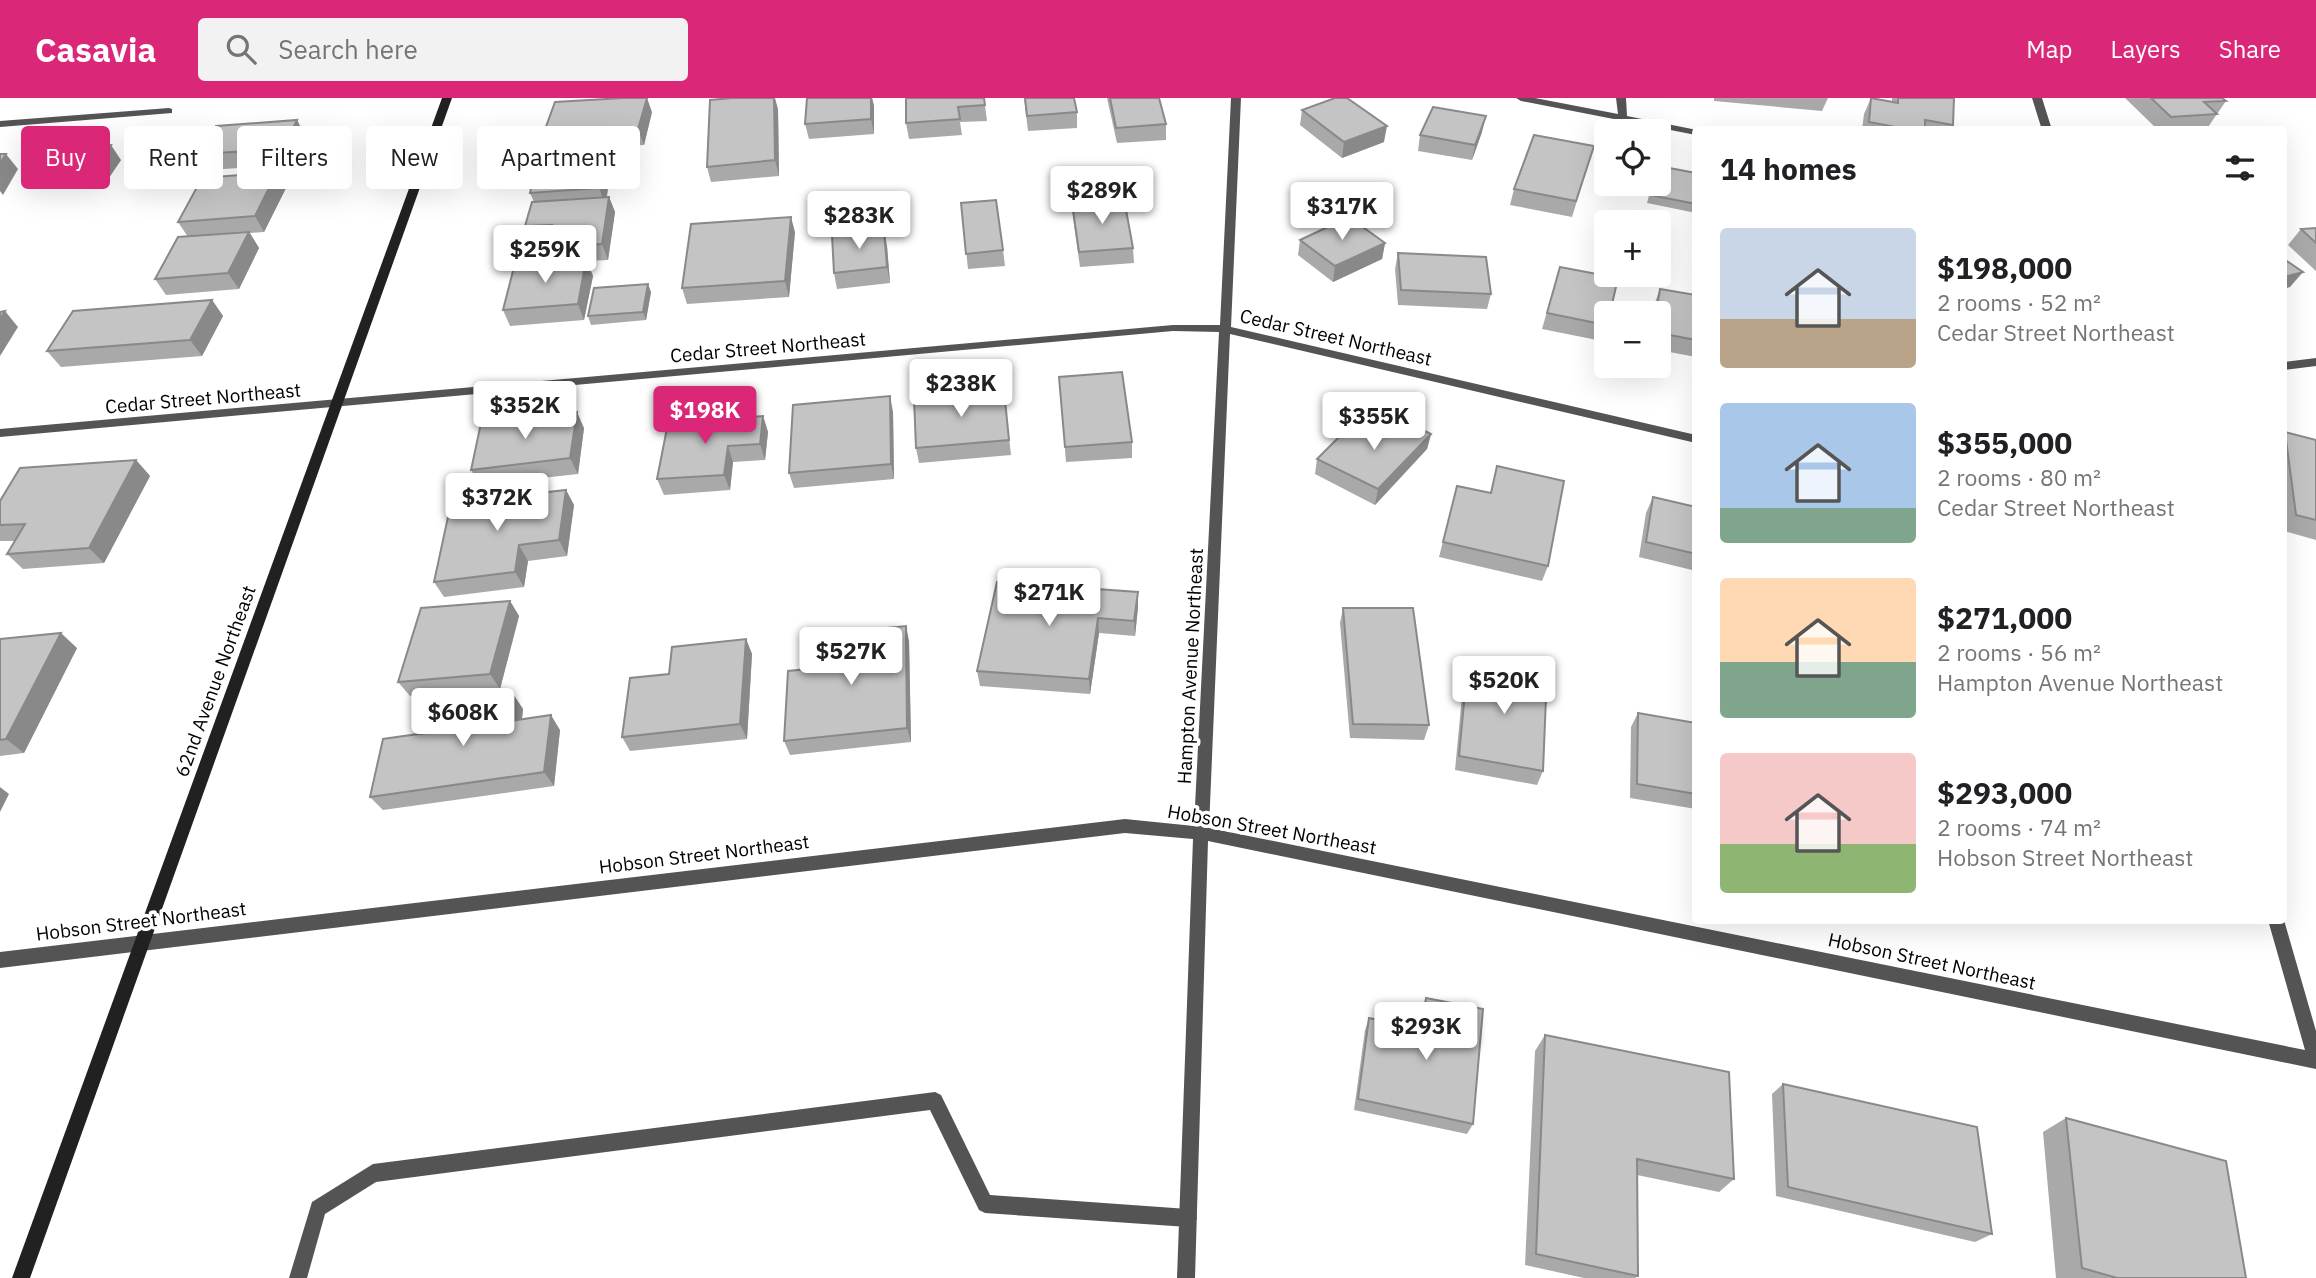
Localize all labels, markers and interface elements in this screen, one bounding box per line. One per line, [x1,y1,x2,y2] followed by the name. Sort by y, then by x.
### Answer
[198,18,688,81] search box
[35,28,156,71] text: Casavia
[222,30,260,68] icon: search
[278,32,418,66] text: Search here
[2026,33,2073,65] text: Map
[2111,33,2181,65] text: Layers
[2219,33,2281,65] text: Share
[1594,119,1671,378] map controls
[1594,119,1671,196] button: locate
[21,126,110,189] chip: Buy
[124,126,223,189] chip: Rent
[237,126,352,189] chip: Filters
[366,126,463,189] chip: New
[477,126,640,189] chip: Apartment
[1720,149,1857,188] text: 14 homes
[2221,149,2259,187] icon: filters
[1053,166,1151,226] pin: $289K
[1066,174,1138,204] text: $289K
[1293,183,1391,242] pin: $317K
[1306,190,1378,220] text: $317K
[810,192,908,251] pin: $283K
[823,199,895,229] text: $283K
[1594,210,1671,287] button: +
[496,226,594,285] pin: $259K
[509,233,581,263] text: $259K
[1937,248,2072,287] text: $198,000
[1776,256,1860,340] icon: home
[1937,287,2101,317] text: 2 rooms · 52 m²
[1594,301,1671,378] button: −
[1238,303,1434,371] street label: Cedar Street Northeast
[1937,317,2175,347] text: Cedar Street Northeast
[669,326,867,368] street label: Cedar Street Northeast
[912,360,1010,419] pin: $238K
[925,367,997,397] text: $238K
[104,377,302,419] street label: Cedar Street Northeast
[476,382,574,441] pin: $352K
[656,386,754,446] pin: $198K
[489,389,561,419] text: $352K
[1325,392,1423,452] pin: $355K
[669,394,741,424] text: $198K
[1338,400,1410,430] text: $355K
[1937,423,2072,462] text: $355,000
[1776,431,1860,515] icon: home
[1937,462,2101,492] text: 2 rooms · 80 m²
[448,474,546,533] pin: $372K
[461,481,533,511] text: $372K
[1937,492,2175,522] text: Cedar Street Northeast
[1172,547,1208,785] street label: Hampton Avenue Northeast
[1000,568,1098,628] pin: $271K
[1013,576,1085,606] text: $271K
[169,582,261,780] street label: 62nd Avenue Northeast
[1937,598,2072,637] text: $271,000
[1776,606,1860,690] icon: home
[802,628,900,687] pin: $527K
[815,635,887,665] text: $527K
[1937,637,2101,667] text: 2 rooms · 56 m²
[1455,656,1553,716] pin: $520K
[1468,664,1540,694] text: $520K
[1937,667,2223,697] text: Hampton Avenue Northeast
[414,688,512,748] pin: $608K
[427,696,499,726] text: $608K
[1937,773,2072,812] text: $293,000
[1776,781,1860,865] icon: home
[1166,799,1378,859] street label: Hobson Street Northeast
[1937,812,2101,842] text: 2 rooms · 74 m²
[597,829,811,879] street label: Hobson Street Northeast
[1937,842,2193,872] text: Hobson Street Northeast
[34,896,248,946] street label: Hobson Street Northeast
[1826,927,2038,995] street label: Hobson Street Northeast
[1377,1002,1475,1062] pin: $293K
[1390,1010,1462,1040] text: $293K

